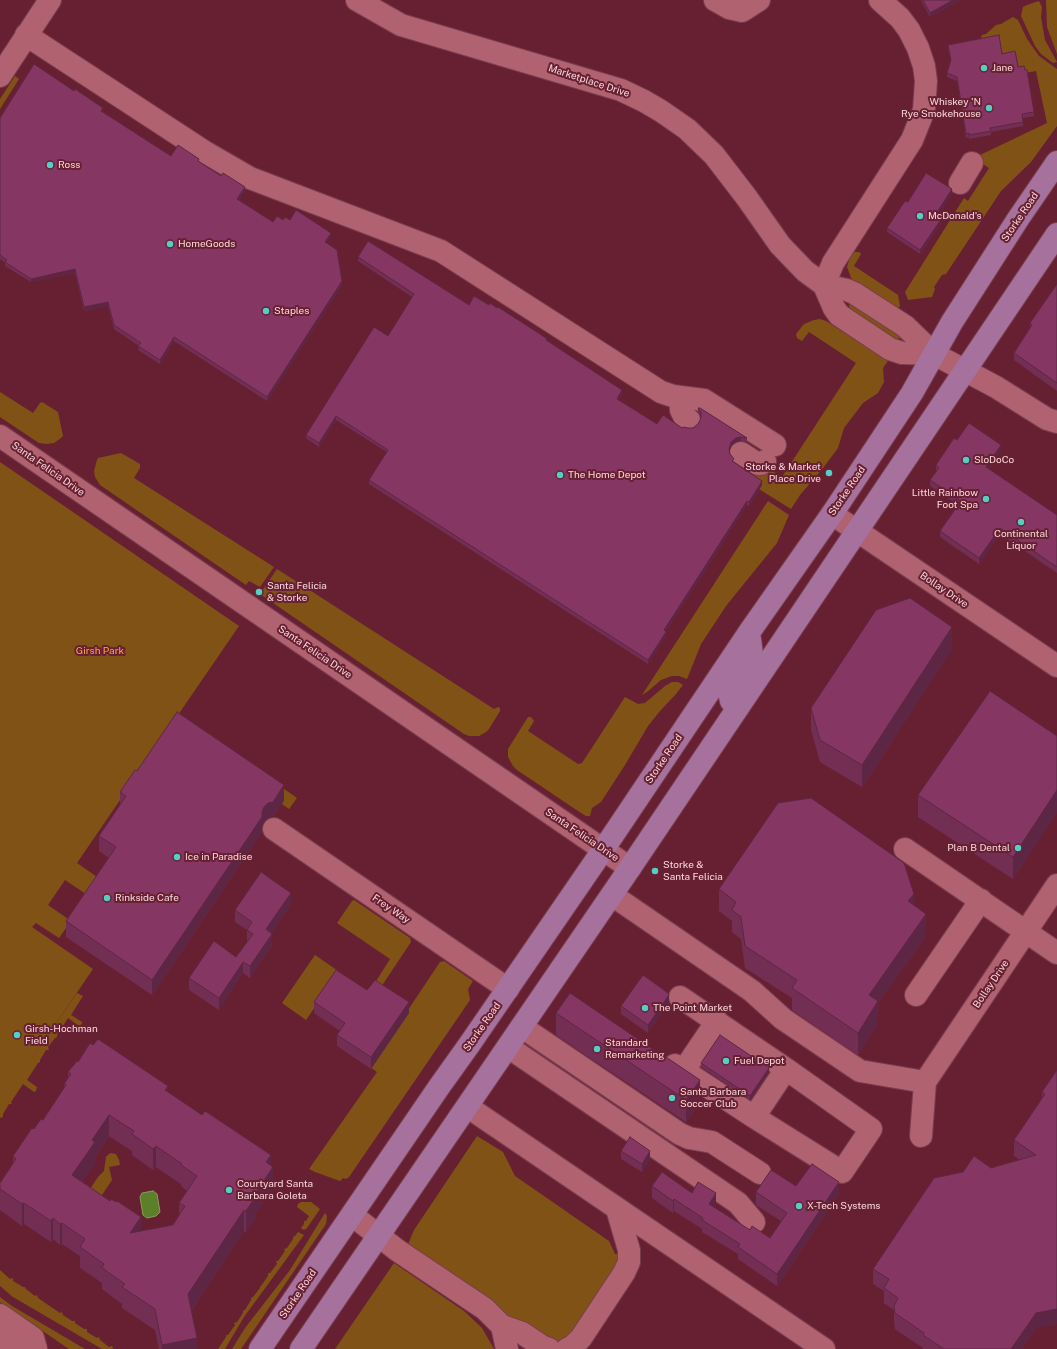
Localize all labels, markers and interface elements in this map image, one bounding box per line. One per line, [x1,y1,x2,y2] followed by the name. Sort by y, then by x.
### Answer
[547,62,631,100] street label: Marketplace Drive
[992,62,1013,74] place label: Jane
[979,63,989,73] marker: Jane
[901,96,981,120] place label: Whiskey 'N Rye Smokehouse
[984,103,994,113] marker: Whiskey 'N Rye Smokehouse
[58,159,80,171] place label: Ross
[45,160,55,170] marker: Ross
[999,190,1041,244] street label: Storke Road
[928,210,981,222] place label: McDonald's
[915,211,925,221] marker: McDonald's
[178,238,235,250] place label: HomeGoods
[165,239,175,249] marker: HomeGoods
[274,305,309,317] place label: Staples
[261,306,271,316] marker: Staples
[9,439,87,499] street label: Santa Felicia Drive
[974,454,1014,466] place label: SloDoCo
[961,455,971,465] marker: SloDoCo
[745,461,821,484] place label: Storke & Market Place Drive
[826,464,868,518] street label: Storke Road
[824,468,834,478] marker: Storke & Market Place Drive
[568,469,646,481] place label: The Home Depot
[555,470,565,480] marker: The Home Depot
[912,487,978,510] place label: Little Rainbow Foot Spa
[981,494,991,504] marker: Little Rainbow Foot Spa
[1016,517,1026,527] marker: Continental Liquor
[994,528,1048,552] place label: Continental Liquor
[918,570,970,610] street label: Bollay Drive
[267,580,327,604] place label: Santa Felicia & Storke
[254,587,264,597] marker: Santa Felicia & Storke
[276,623,354,681] street label: Santa Felicia Drive
[76,645,124,657] park label: Girsh Park
[643,732,685,786] street label: Storke Road
[543,806,621,864] street label: Santa Felicia Drive
[947,842,1010,854] place label: Plan B Dental
[1013,843,1023,853] marker: Plan B Dental
[185,851,252,863] place label: Ice in Paradise
[172,852,182,862] marker: Ice in Paradise
[663,859,723,882] place label: Storke & Santa Felicia
[650,866,660,876] marker: Storke & Santa Felicia
[115,892,179,904] place label: Rinkside Cafe
[370,892,412,926] street label: Frey Way
[102,893,112,903] marker: Rinkside Cafe
[971,958,1011,1010] street label: Bollay Drive
[461,1000,503,1054] street label: Storke Road
[653,1002,732,1014] place label: The Point Market
[640,1003,650,1013] marker: The Point Market
[25,1023,98,1046] place label: Girsh-Hochman Field
[12,1030,22,1040] marker: Girsh-Hochman Field
[605,1037,665,1060] place label: Standard Remarketing
[592,1044,602,1054] marker: Standard Remarketing
[734,1055,785,1067] place label: Fuel Depot
[721,1056,731,1066] marker: Fuel Depot
[680,1086,746,1110] place label: Santa Barbara Soccer Club
[667,1093,677,1103] marker: Santa Barbara Soccer Club
[237,1178,313,1202] place label: Courtyard Santa Barbara Goleta
[224,1185,234,1195] marker: Courtyard Santa Barbara Goleta
[807,1200,880,1212] place label: X-Tech Systems
[794,1201,804,1211] marker: X-Tech Systems
[277,1267,319,1321] street label: Storke Road

